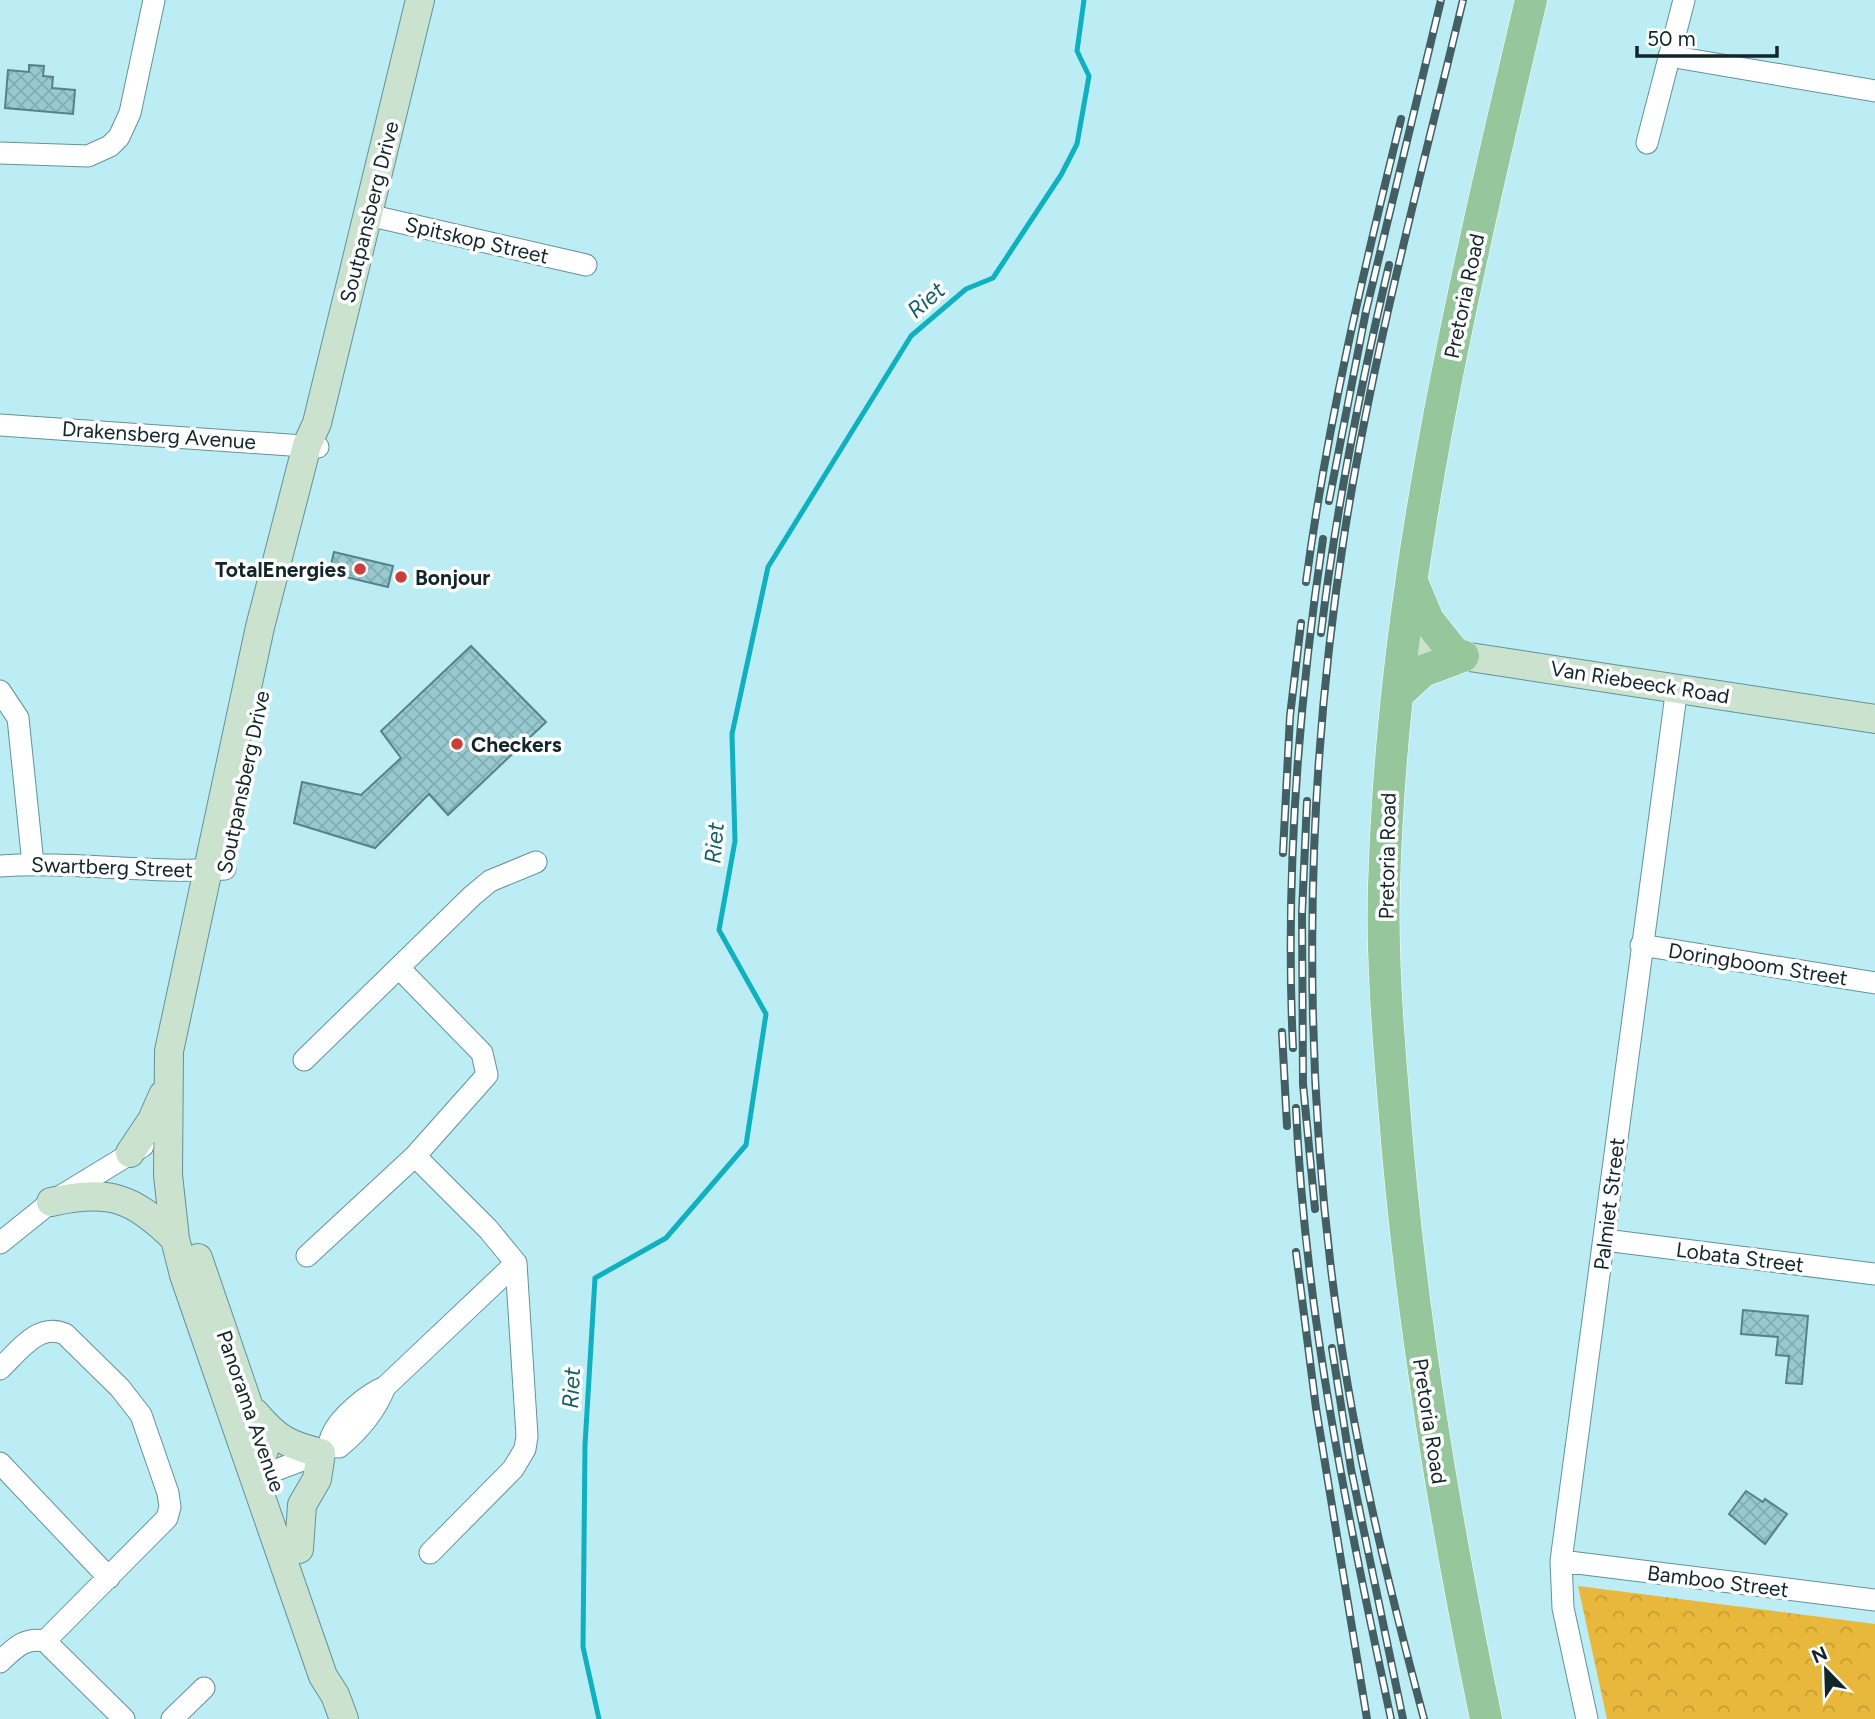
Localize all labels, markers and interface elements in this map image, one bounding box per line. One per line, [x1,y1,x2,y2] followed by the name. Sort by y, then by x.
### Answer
[1637,14,1777,58] scale bar
[1647,26,1696,51] text: 50 m
[334,119,404,305] street label: Soutpansberg Drive
[403,211,551,269] street label: Spitskop Street
[1439,231,1489,361] street label: Pretoria Road
[901,276,951,324] water label: Riet
[61,416,257,454] street label: Drakensberg Avenue
[215,557,346,582] place label: TotalEnergies
[352,561,368,577] marker: TotalEnergies
[415,565,490,590] place label: Bonjour
[393,569,409,585] marker: Bonjour
[1549,655,1731,709] street label: Van Riebeeck Road
[211,688,275,876] street label: Soutpansberg Drive
[471,732,562,757] place label: Checkers
[449,736,465,752] marker: Checkers
[1373,792,1401,920] street label: Pretoria Road
[698,821,730,865] water label: Riet
[31,852,193,882] street label: Swartberg Street
[1667,937,1849,991] street label: Doringboom Street
[1588,1136,1630,1272] street label: Palmiet Street
[1675,1237,1805,1277] street label: Lobata Street
[212,1327,290,1495] street label: Panorama Avenue
[1408,1356,1452,1486] street label: Pretoria Road
[556,1367,586,1409] water label: Riet
[1646,1560,1790,1602] street label: Bamboo Street
[1791,1635,1861,1705] north arrow
[1808,1641,1831,1668] text: N

